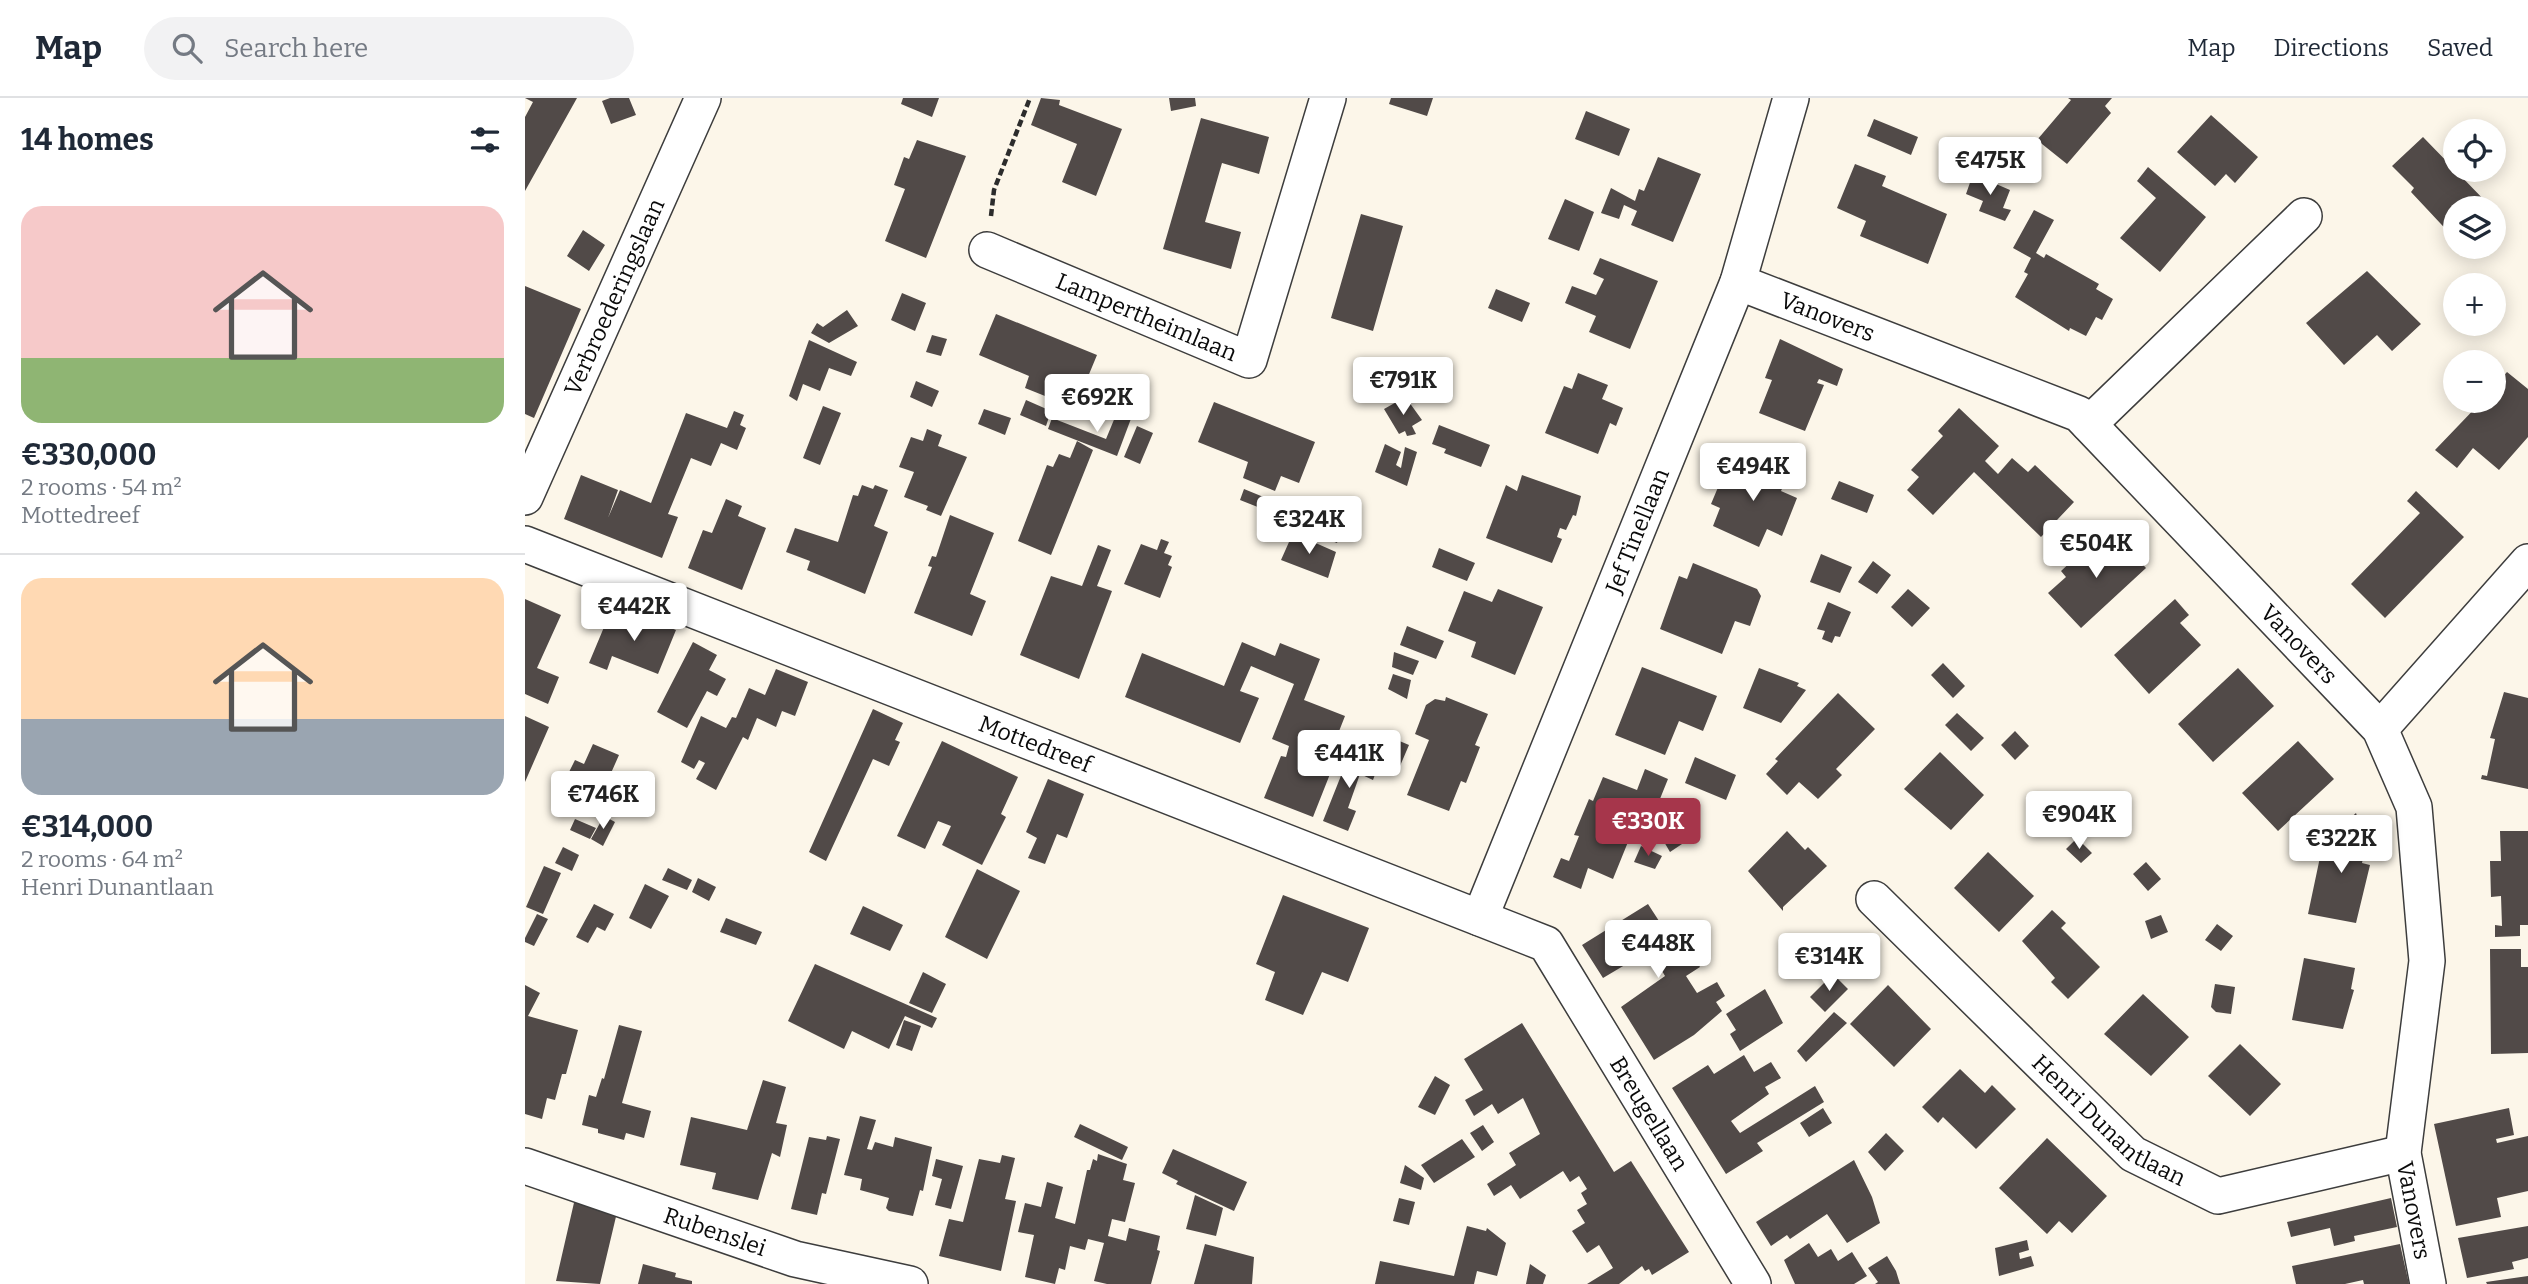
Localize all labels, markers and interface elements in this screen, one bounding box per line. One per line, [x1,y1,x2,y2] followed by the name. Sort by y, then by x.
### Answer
[144,17,634,80] search box
[35,28,102,68] text: Map
[168,29,206,67] icon: search
[224,33,368,64] text: Search here
[2187,34,2236,62] text: Map
[2274,34,2389,62] text: Directions
[2427,34,2493,62] text: Saved
[2443,119,2506,413] map controls
[2443,119,2506,182] button: locate
[466,121,504,159] icon: filters
[21,122,154,158] text: 14 homes
[1941,138,2039,197] pin: €475K
[1955,146,2025,174] text: €475K
[558,194,671,400] street label: Verbroederingslaan
[2443,196,2506,259] button: layers
[200,252,326,378] icon: home
[1052,267,1241,367] street label: Lampertheimlaan
[2443,273,2506,336] button: +
[1776,286,1879,348] street label: Vanovers
[2443,350,2506,413] button: −
[1354,358,1452,417] pin: €791K
[1369,366,1437,394] text: €791K
[1048,374,1146,434] pin: €692K
[1061,383,1133,411] text: €692K
[21,437,156,473] text: €330,000
[1704,444,1802,503] pin: €494K
[1716,452,1790,480] text: €494K
[1599,464,1675,598] street label: Jef Tinellaan
[21,473,182,501] text: 2 rooms · 54 m²
[1260,496,1358,556] pin: €324K
[21,501,140,529] text: Mottedreef
[1273,505,1345,533] text: €324K
[2047,520,2145,580] pin: €504K
[2059,529,2133,557] text: €504K
[585,584,683,643] pin: €442K
[597,592,671,620] text: €442K
[2255,599,2343,690] street label: Vanovers
[200,624,326,750] icon: home
[975,709,1098,779] street label: Mottedreef
[1300,730,1398,790] pin: €441K
[1314,739,1384,767] text: €441K
[554,772,652,831] pin: €746K
[567,780,639,808] text: €746K
[2030,792,2128,851] pin: €904K
[1599,798,1697,858] pin: €330K
[2042,800,2116,828] text: €904K
[1611,807,1685,835] text: €330K
[21,809,153,845] text: €314,000
[2292,816,2390,875] pin: €322K
[2305,824,2377,852] text: €322K
[21,845,183,873] text: 2 rooms · 64 m²
[21,873,214,901] text: Henri Dunantlaan
[1609,920,1707,980] pin: €448K
[1621,929,1695,957] text: €448K
[1780,934,1878,993] pin: €314K
[1794,942,1864,970] text: €314K
[2026,1049,2191,1192] street label: Henri Dunantlaan
[1604,1051,1695,1176] street label: Breugellaan
[2391,1159,2437,1262] street label: Vanovers
[660,1201,770,1262] street label: Rubenslei

